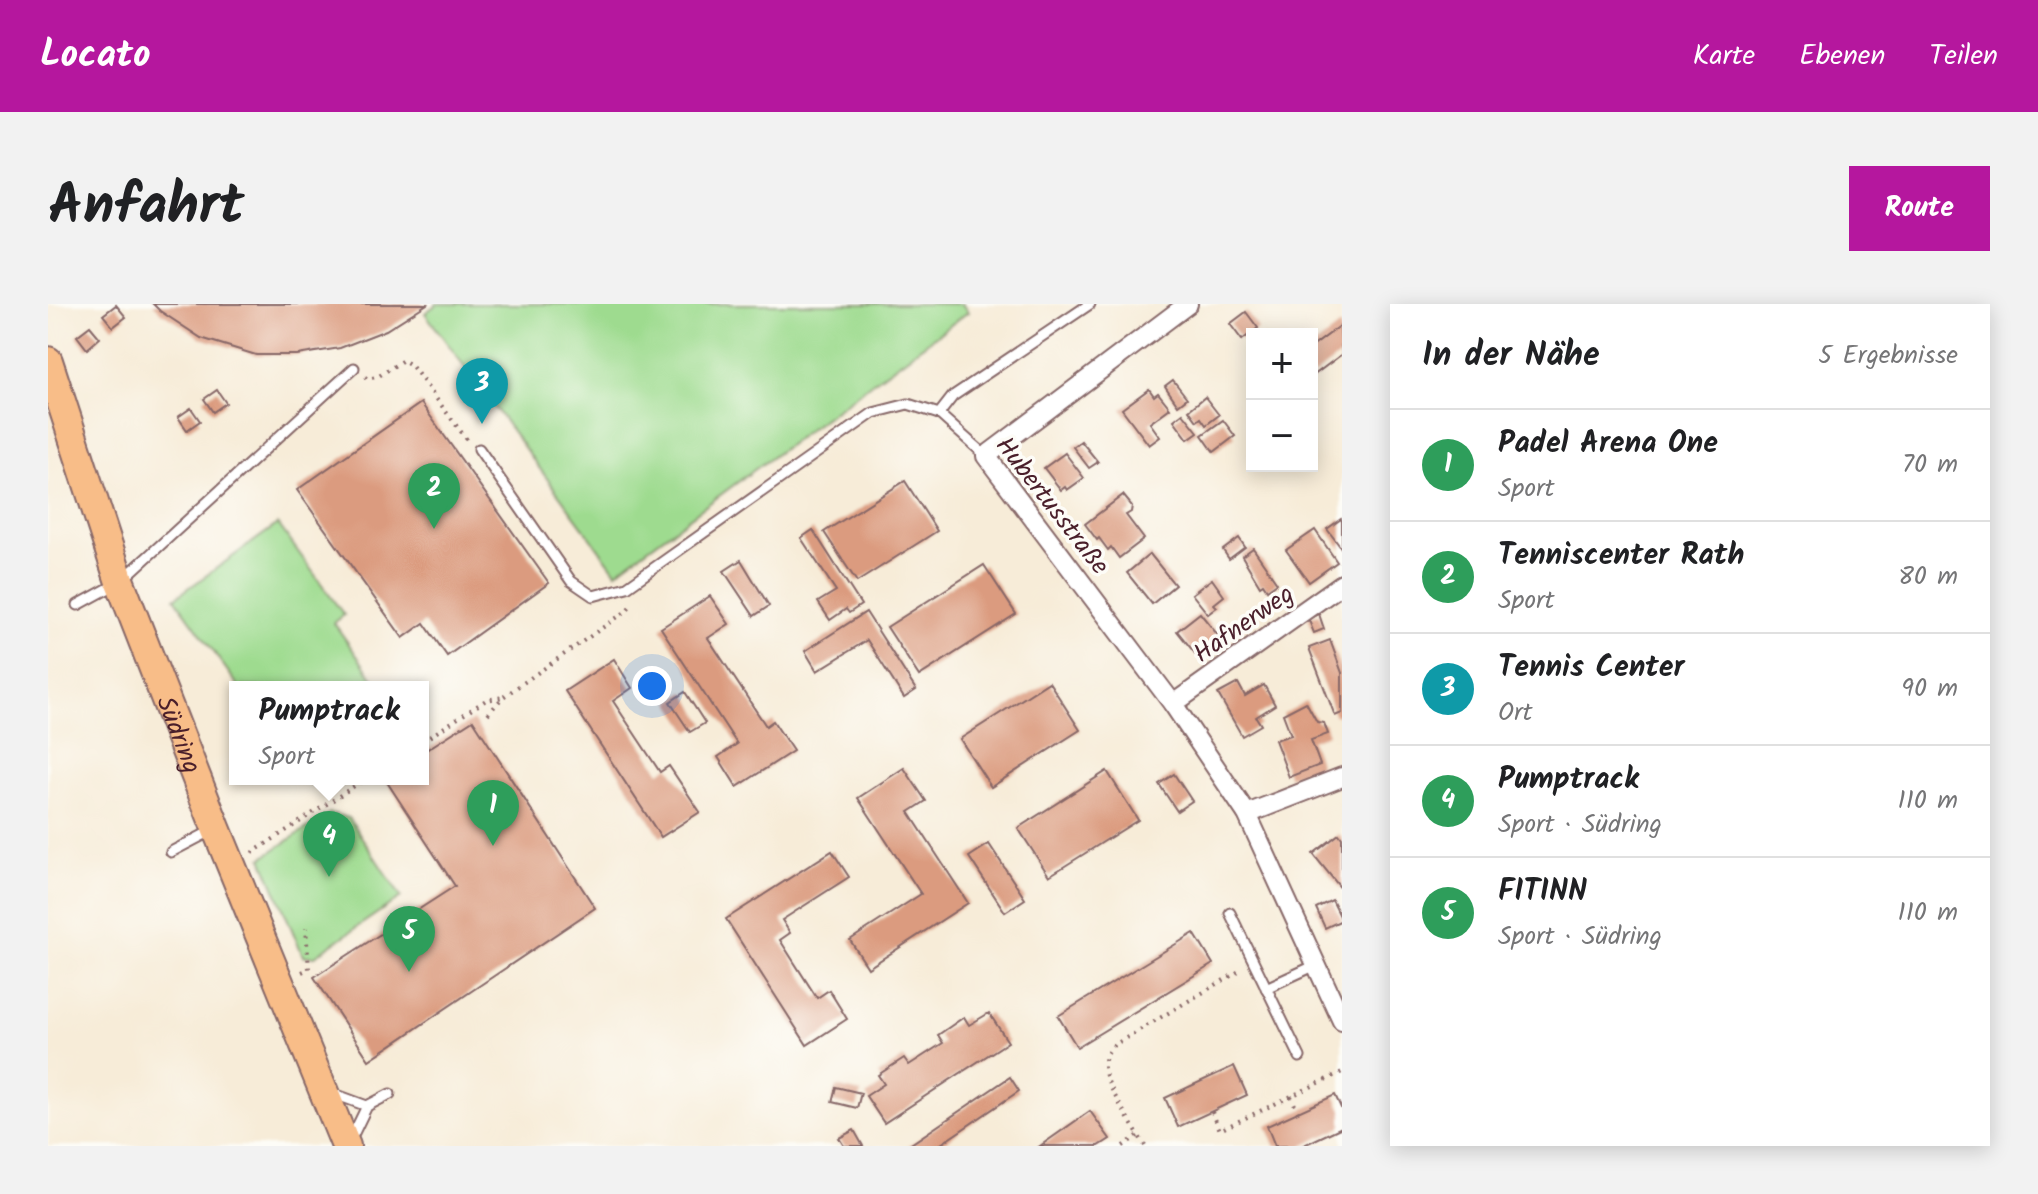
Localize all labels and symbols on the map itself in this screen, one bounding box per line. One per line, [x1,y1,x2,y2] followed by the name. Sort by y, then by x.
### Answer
[456,358,508,424] pin: 3
[984,428,1119,585] street label: Hubertusstraße
[408,463,460,529] pin: 2
[1185,574,1303,675] street label: Hafnerweg
[632,666,672,706] your location
[143,690,212,780] street label: Südring
[467,780,519,846] pin: 1
[303,811,355,877] pin: 4
[383,906,435,972] pin: 5

